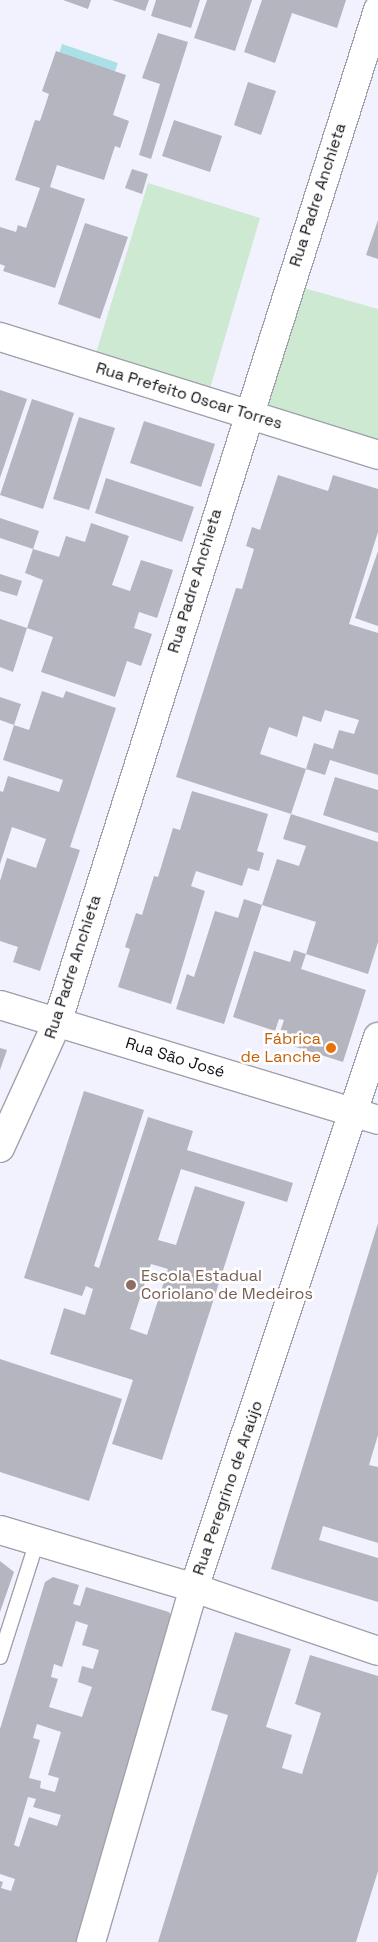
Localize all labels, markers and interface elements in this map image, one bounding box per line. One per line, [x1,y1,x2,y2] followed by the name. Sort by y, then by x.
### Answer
[286,121,350,269] street label: Rua Padre Anchieta
[93,358,285,434] street label: Rua Prefeito Oscar Torres
[164,506,226,656] street label: Rua Padre Anchieta
[41,893,105,1041] street label: Rua Padre Anchieta
[241,1029,321,1067] place label: Fábrica de Lanche
[123,1034,227,1082] street label: Rua São José
[325,1042,337,1054] marker: Fábrica de Lanche
[141,1266,313,1304] place label: Escola Estadual Coriolano de Medeiros
[125,1279,137,1291] marker: Escola Estadual Coriolano de Medeiros
[189,1398,267,1578] street label: Rua Peregrino de Araújo

